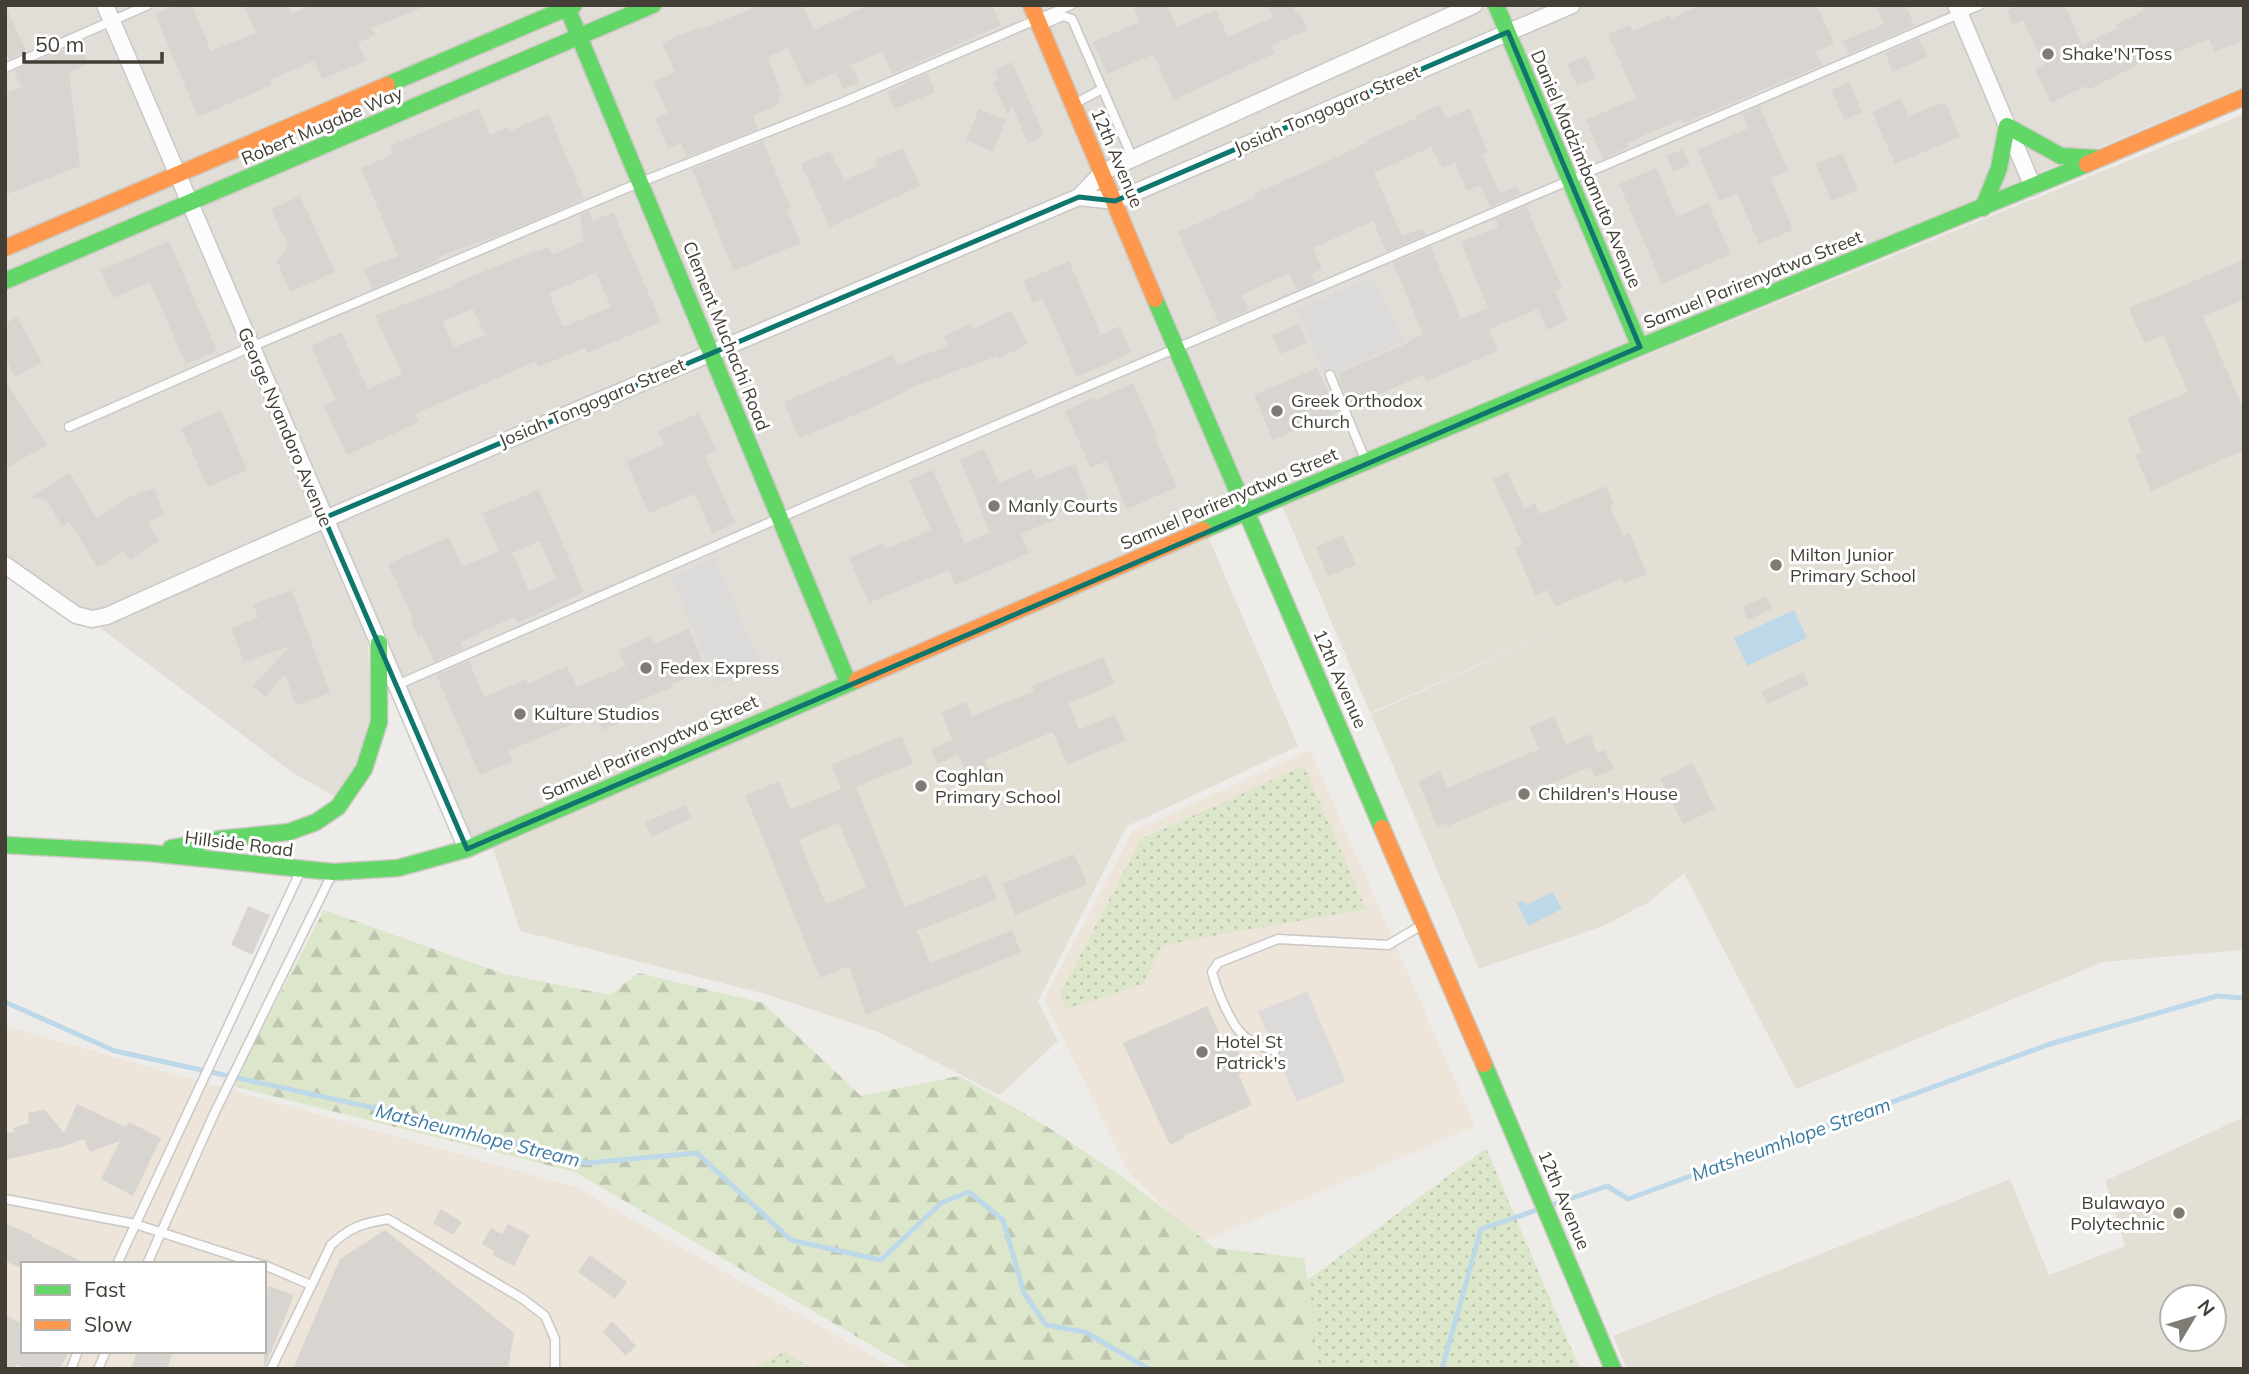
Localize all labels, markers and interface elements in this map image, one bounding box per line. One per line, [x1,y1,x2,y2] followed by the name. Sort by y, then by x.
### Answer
[24,21,163,65] scale bar
[35,31,84,57] text: 50 m
[2062,42,2173,65] place label: Shake'N'Toss
[1526,46,1647,291] street label: Daniel Madzimbamuto Avenue
[2040,46,2056,62] marker: Shake'N'Toss
[1230,60,1423,159] street label: Josiah Tongogara Street
[238,81,406,170] street label: Robert Mugabe Way
[1086,105,1149,211] street label: 12th Avenue
[1640,225,1866,334] street label: Samuel Parirenyatwa Street
[678,238,775,434] street label: Clement Muchachi Road
[233,324,338,530] street label: George Nyandoro Avenue
[495,353,688,452] street label: Josiah Tongogara Street
[1291,389,1423,433] place label: Greek Orthodox Church
[1269,403,1285,419] marker: Greek Orthodox Church
[1117,442,1341,555] street label: Samuel Parirenyatwa Street
[1008,494,1118,517] place label: Manly Courts
[986,498,1002,514] marker: Manly Courts
[1790,543,1916,587] place label: Milton Junior Primary School
[1768,557,1784,573] marker: Milton Junior Primary School
[1308,626,1372,732] street label: 12th Avenue
[660,656,780,679] place label: Fedex Express
[638,660,654,676] marker: Fedex Express
[538,689,761,806] street label: Samuel Parirenyatwa Street
[534,702,660,725] place label: Kulture Studios
[512,706,528,722] marker: Kulture Studios
[935,764,1061,808] place label: Coghlan Primary School
[913,778,929,794] marker: Coghlan Primary School
[1538,782,1678,805] place label: Children's House
[1516,786,1532,802] marker: Children's House
[183,825,295,862] street label: Hillside Road
[1216,1030,1286,1074] place label: Hotel St Patrick's
[1194,1044,1210,1060] marker: Hotel St Patrick's
[1688,1092,1894,1186] water label: Matsheumhlope Stream
[373,1098,583,1172] water label: Matsheumhlope Stream
[1533,1147,1596,1253] street label: 12th Avenue
[2070,1191,2165,1235] place label: Bulawayo Polytechnic
[2171,1205,2187,1221] marker: Bulawayo Polytechnic
[21,1262,266,1353] legend
[84,1276,126,1302] text: Fast
[2158,1283,2228,1353] north arrow
[2193,1294,2220,1321] text: N
[84,1311,132,1337] text: Slow

